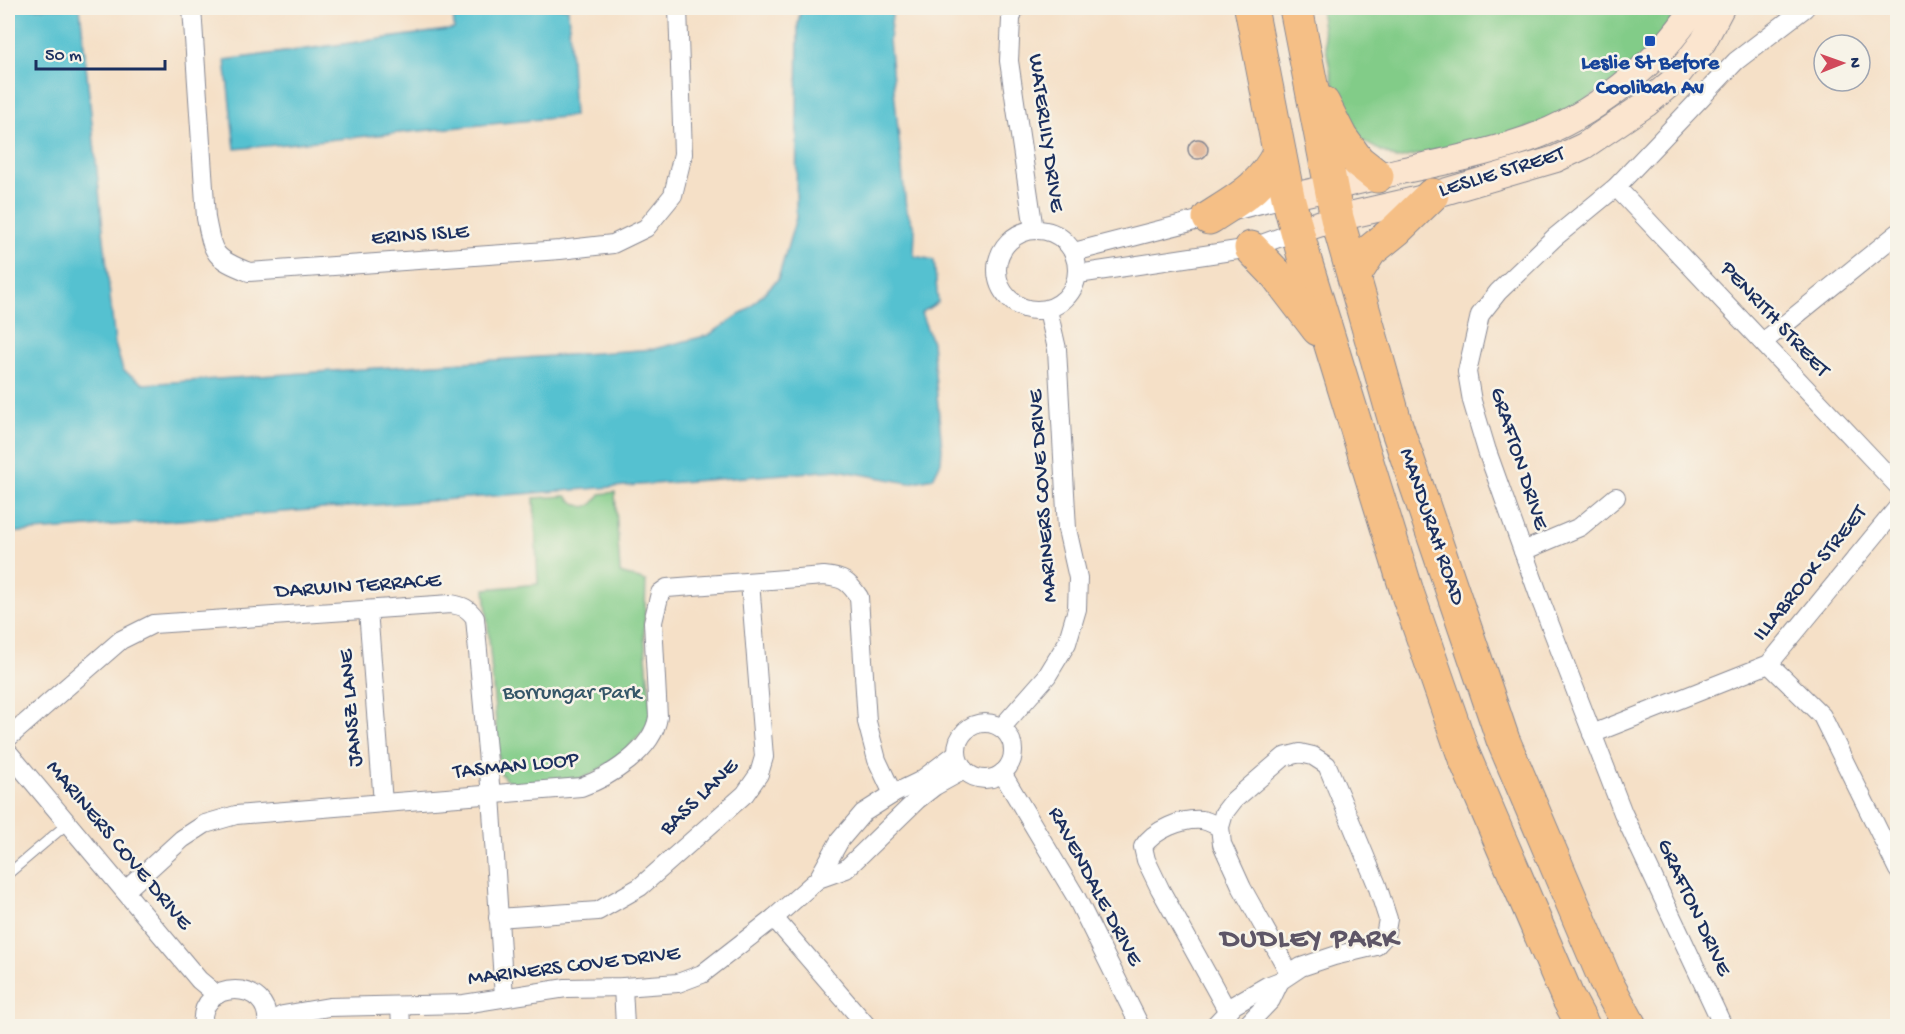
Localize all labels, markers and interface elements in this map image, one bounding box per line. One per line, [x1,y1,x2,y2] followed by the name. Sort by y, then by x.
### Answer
[36,33,165,71] scale bar
[1812,33,1872,93] north arrow
[1643,34,1657,48] marker: Leslie St Before Coolibah Av
[45,46,82,67] text: 50 m
[1581,51,1720,102] place label: Leslie St Before Coolibah Av
[1021,52,1069,215] street label: WATERLILY DRIVE
[1844,57,1863,69] text: N
[1436,141,1570,204] street label: LESLIE STREET
[370,220,471,252] street label: ERINS ISLE
[1713,256,1835,385] street label: PENRITH STREET
[1483,385,1554,535] street label: GRAFTON DRIVE
[1023,387,1064,603] street label: MARINERS COVE DRIVE
[1392,445,1470,609] street label: MANDURAH ROAD
[1748,500,1875,647] street label: ILLABROOK STREET
[272,568,443,606] street label: DARWIN TERRACE
[334,647,370,768] street label: JANSZ LANE
[502,681,644,707] park label: Borrungar Park
[450,747,581,787] street label: TASMAN LOOP
[655,753,746,842] street label: BASS LANE
[39,756,197,937] street label: MARINERS COVE DRIVE
[1041,803,1147,972] street label: RAVENDALE DRIVE
[1650,835,1737,982] street label: GRAFTON DRIVE
[1218,924,1401,957] district label: DUDLEY PARK
[466,941,683,993] street label: MARINERS COVE DRIVE

